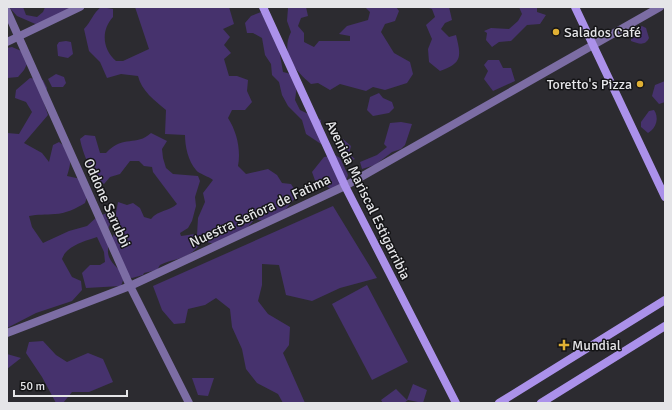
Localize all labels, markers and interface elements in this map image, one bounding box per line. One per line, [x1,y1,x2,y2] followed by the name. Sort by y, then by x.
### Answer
[564,24,641,41] place label: Salados Café
[551,27,561,37] marker: Salados Café
[547,76,632,93] place label: Toretto's Pizza
[635,79,645,89] marker: Toretto's Pizza
[322,118,414,282] street label: Avenida Mariscal Estigarribia
[80,156,134,250] street label: Oddone Sarubbi
[187,171,333,251] street label: Nuestra Señora de Fatima
[572,337,621,354] place label: Mundial
[559,340,569,350] marker: Mundial
[14,372,127,398] scale bar
[20,379,45,394] text: 50 m

